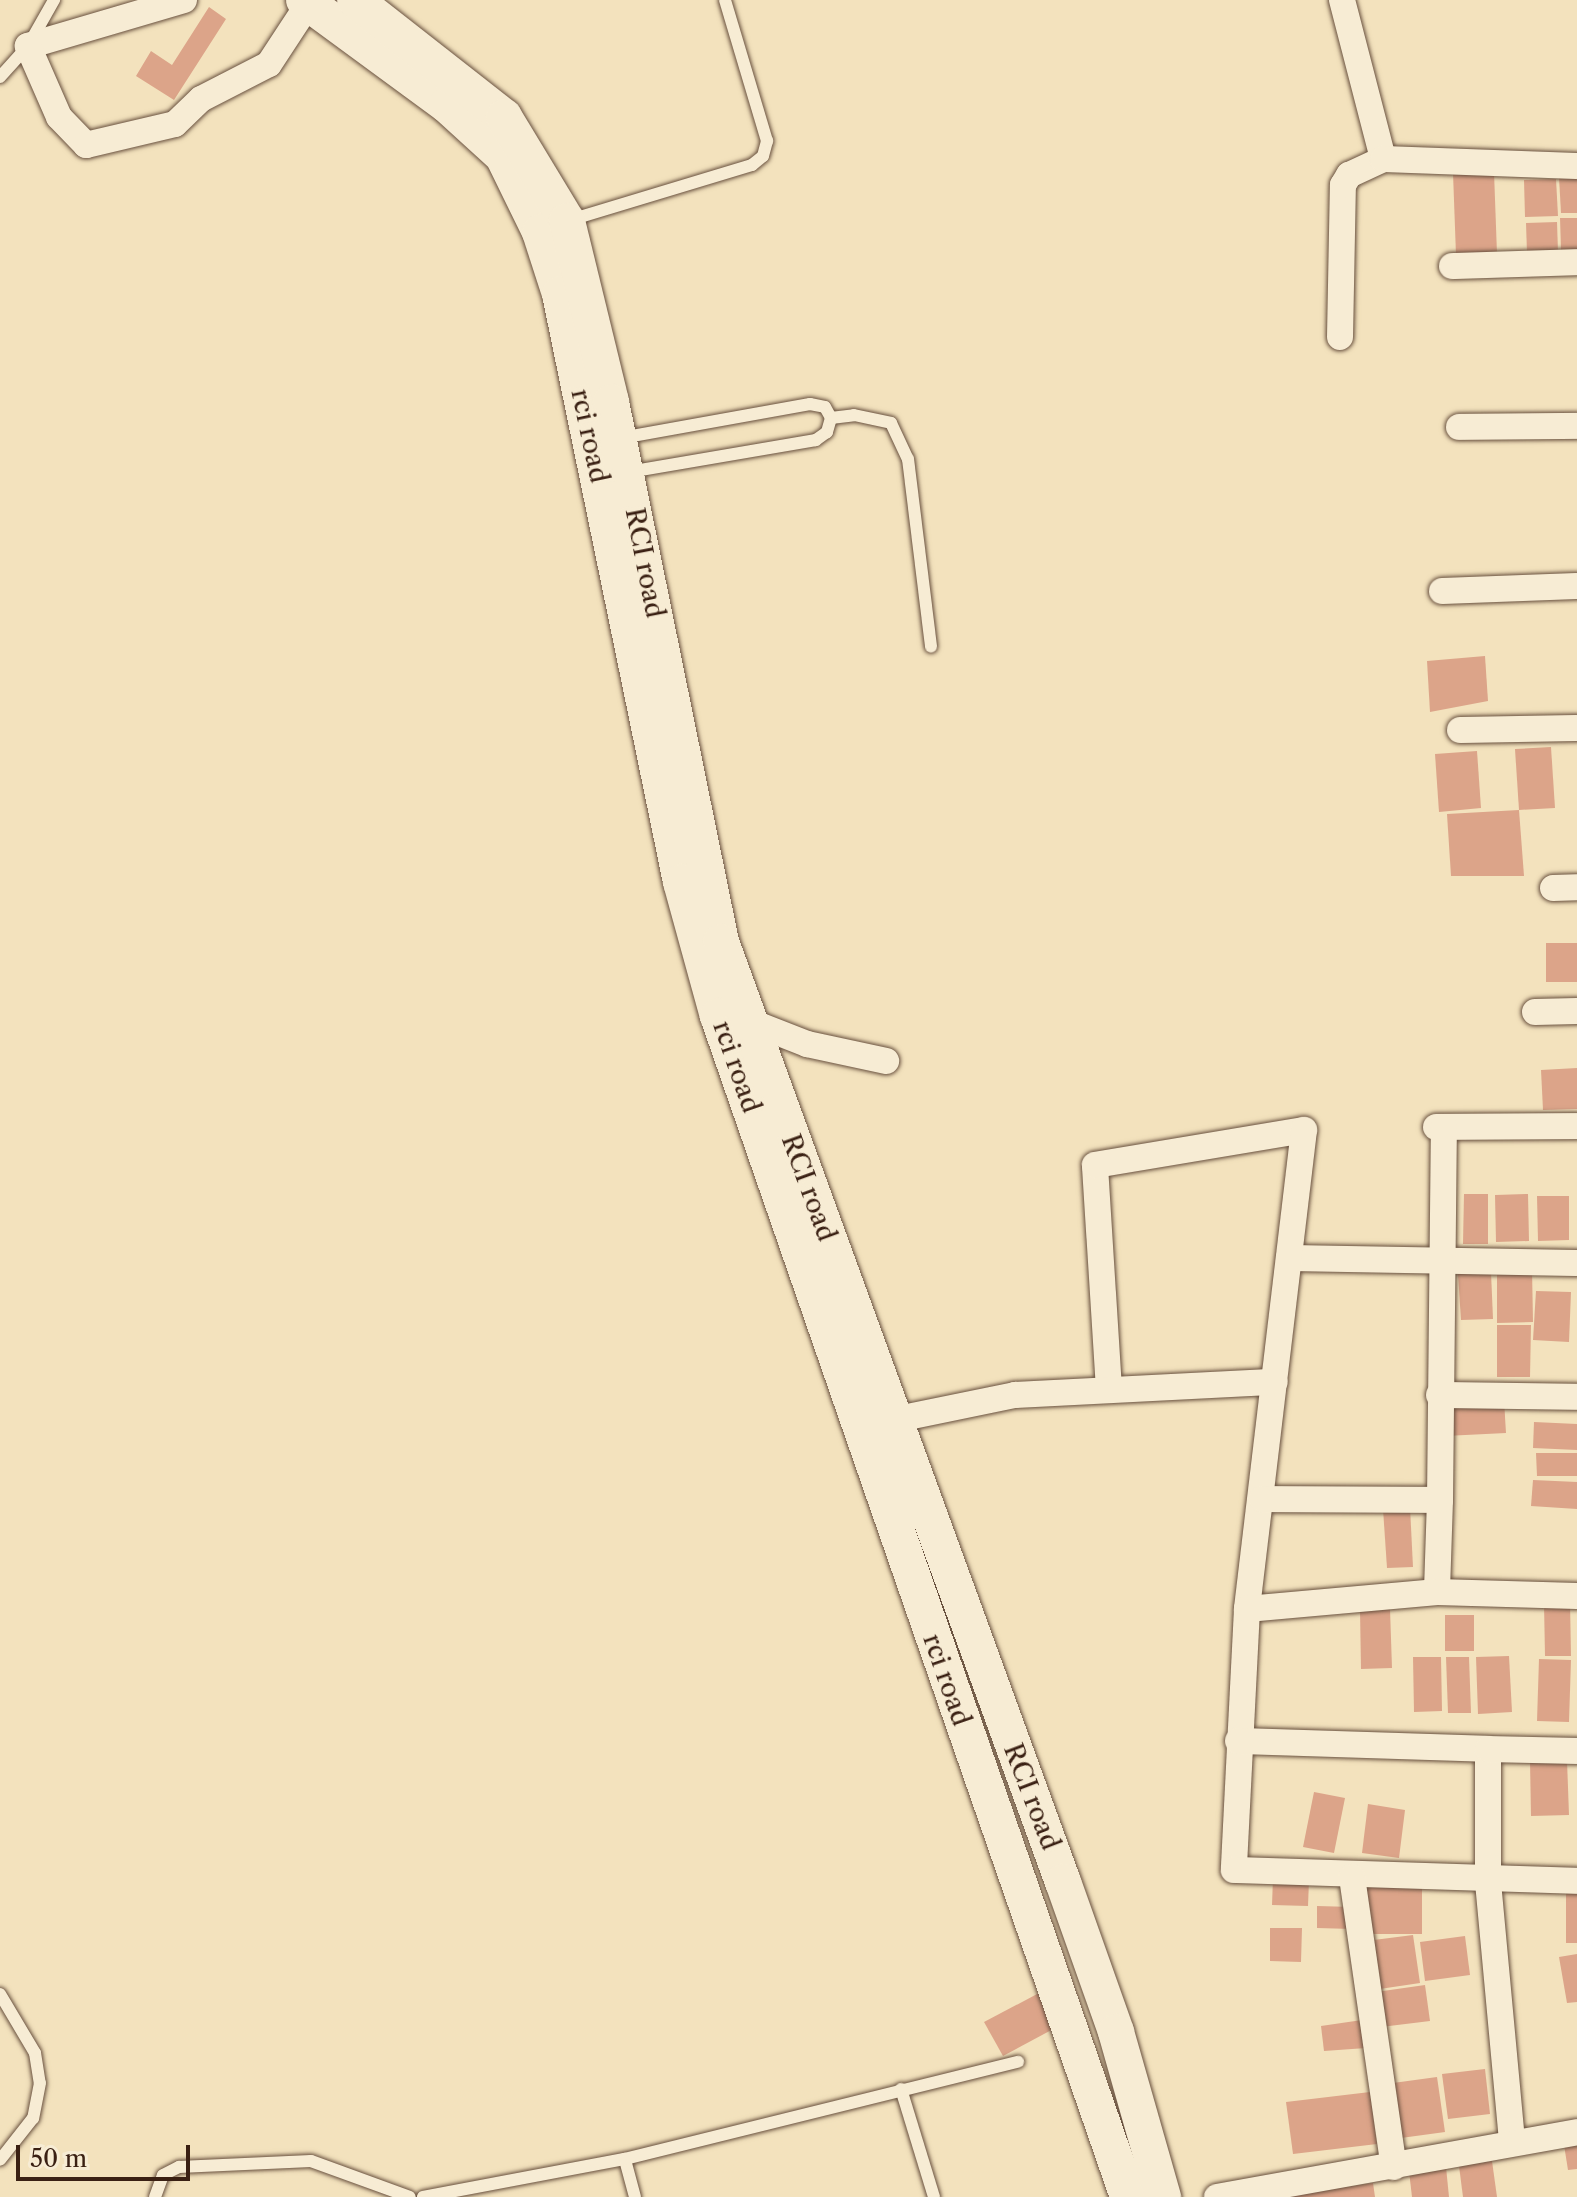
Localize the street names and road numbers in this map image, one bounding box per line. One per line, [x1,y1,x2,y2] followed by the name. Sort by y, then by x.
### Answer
[564,386,614,486] street label: rci road
[618,505,670,621] street label: RCI road
[706,1017,766,1117] street label: rci road
[774,1130,842,1246] street label: RCI road
[916,1630,976,1730] street label: rci road
[996,1739,1066,1855] street label: RCI road

